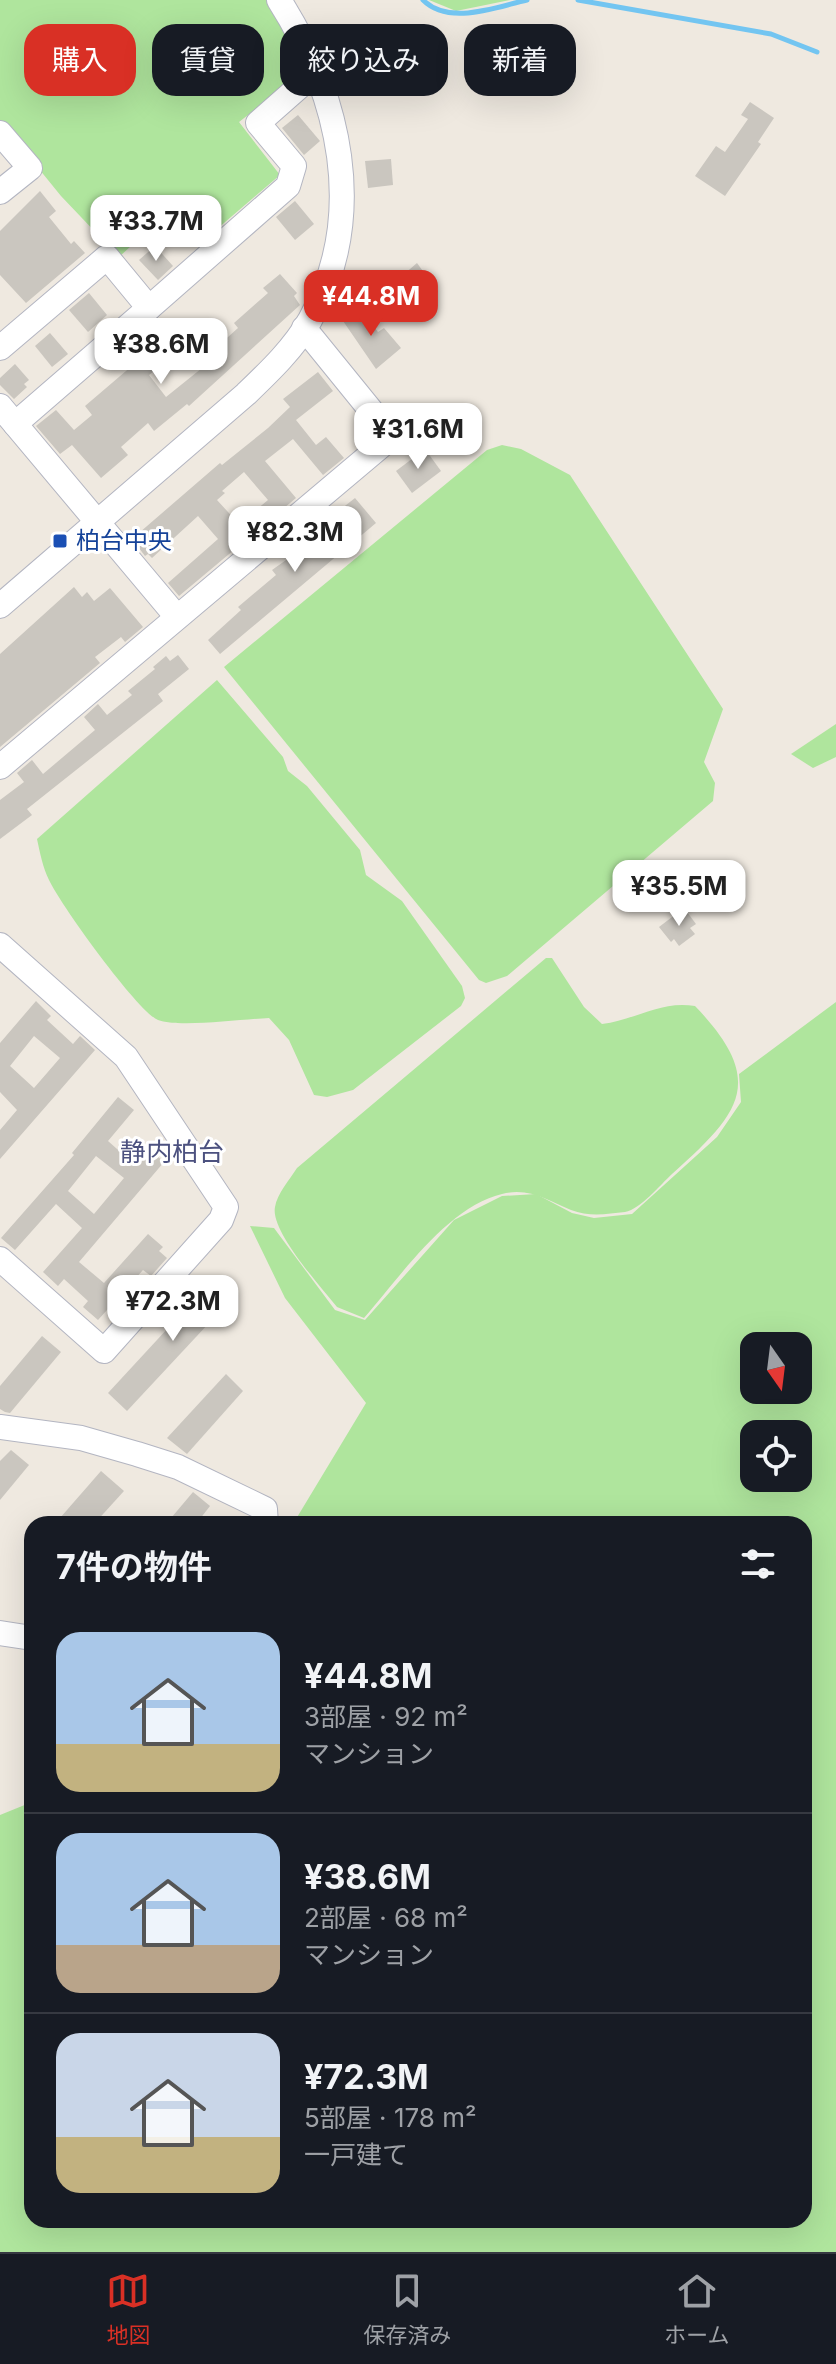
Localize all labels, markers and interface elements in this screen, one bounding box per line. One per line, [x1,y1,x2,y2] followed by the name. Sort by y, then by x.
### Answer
[24,24,136,96] chip: 購入
[152,24,264,96] chip: 賃貸
[280,24,448,96] chip: 絞り込み
[464,24,576,96] chip: 新着
[91,195,221,263] pin: ¥33.7M
[108,205,204,236] text: ¥33.7M
[306,270,436,338] pin: ¥44.8M
[322,280,420,311] text: ¥44.8M
[96,318,226,386] pin: ¥38.6M
[112,328,210,359] text: ¥38.6M
[353,403,483,471] pin: ¥31.6M
[372,413,464,444] text: ¥31.6M
[230,506,360,574] pin: ¥82.3M
[246,516,344,547] text: ¥82.3M
[76,526,172,555] place label: 柏台中央
[51,532,69,550] marker: 柏台中央
[614,860,744,928] pin: ¥35.5M
[631,870,728,901] text: ¥35.5M
[120,1136,224,1167] district label: 静内柏台
[108,1275,238,1343] pin: ¥72.3M
[125,1285,221,1316] text: ¥72.3M
[740,1332,812,1404] north arrow
[740,1332,812,1492] map controls
[740,1420,812,1492] button: locate
[736,1542,780,1586] icon: filters
[56,1546,212,1587] text: 7件の物件
[304,1655,432,1696] text: ¥44.8M
[120,1664,216,1760] icon: home
[304,1701,468,1732] text: 3部屋 · 92 m²
[304,1738,434,1769] text: マンション
[304,1856,431,1897] text: ¥38.6M
[120,1865,216,1961] icon: home
[304,1902,468,1933] text: 2部屋 · 68 m²
[304,1939,434,1970] text: マンション
[304,2056,429,2097] text: ¥72.3M
[120,2065,216,2161] icon: home
[304,2102,477,2133] text: 5部屋 · 178 m²
[304,2139,408,2170] text: 一戸建て
[106,2269,150,2349] tab: 地図
[363,2269,451,2349] tab: 保存済み
[664,2269,730,2349] tab: ホーム

